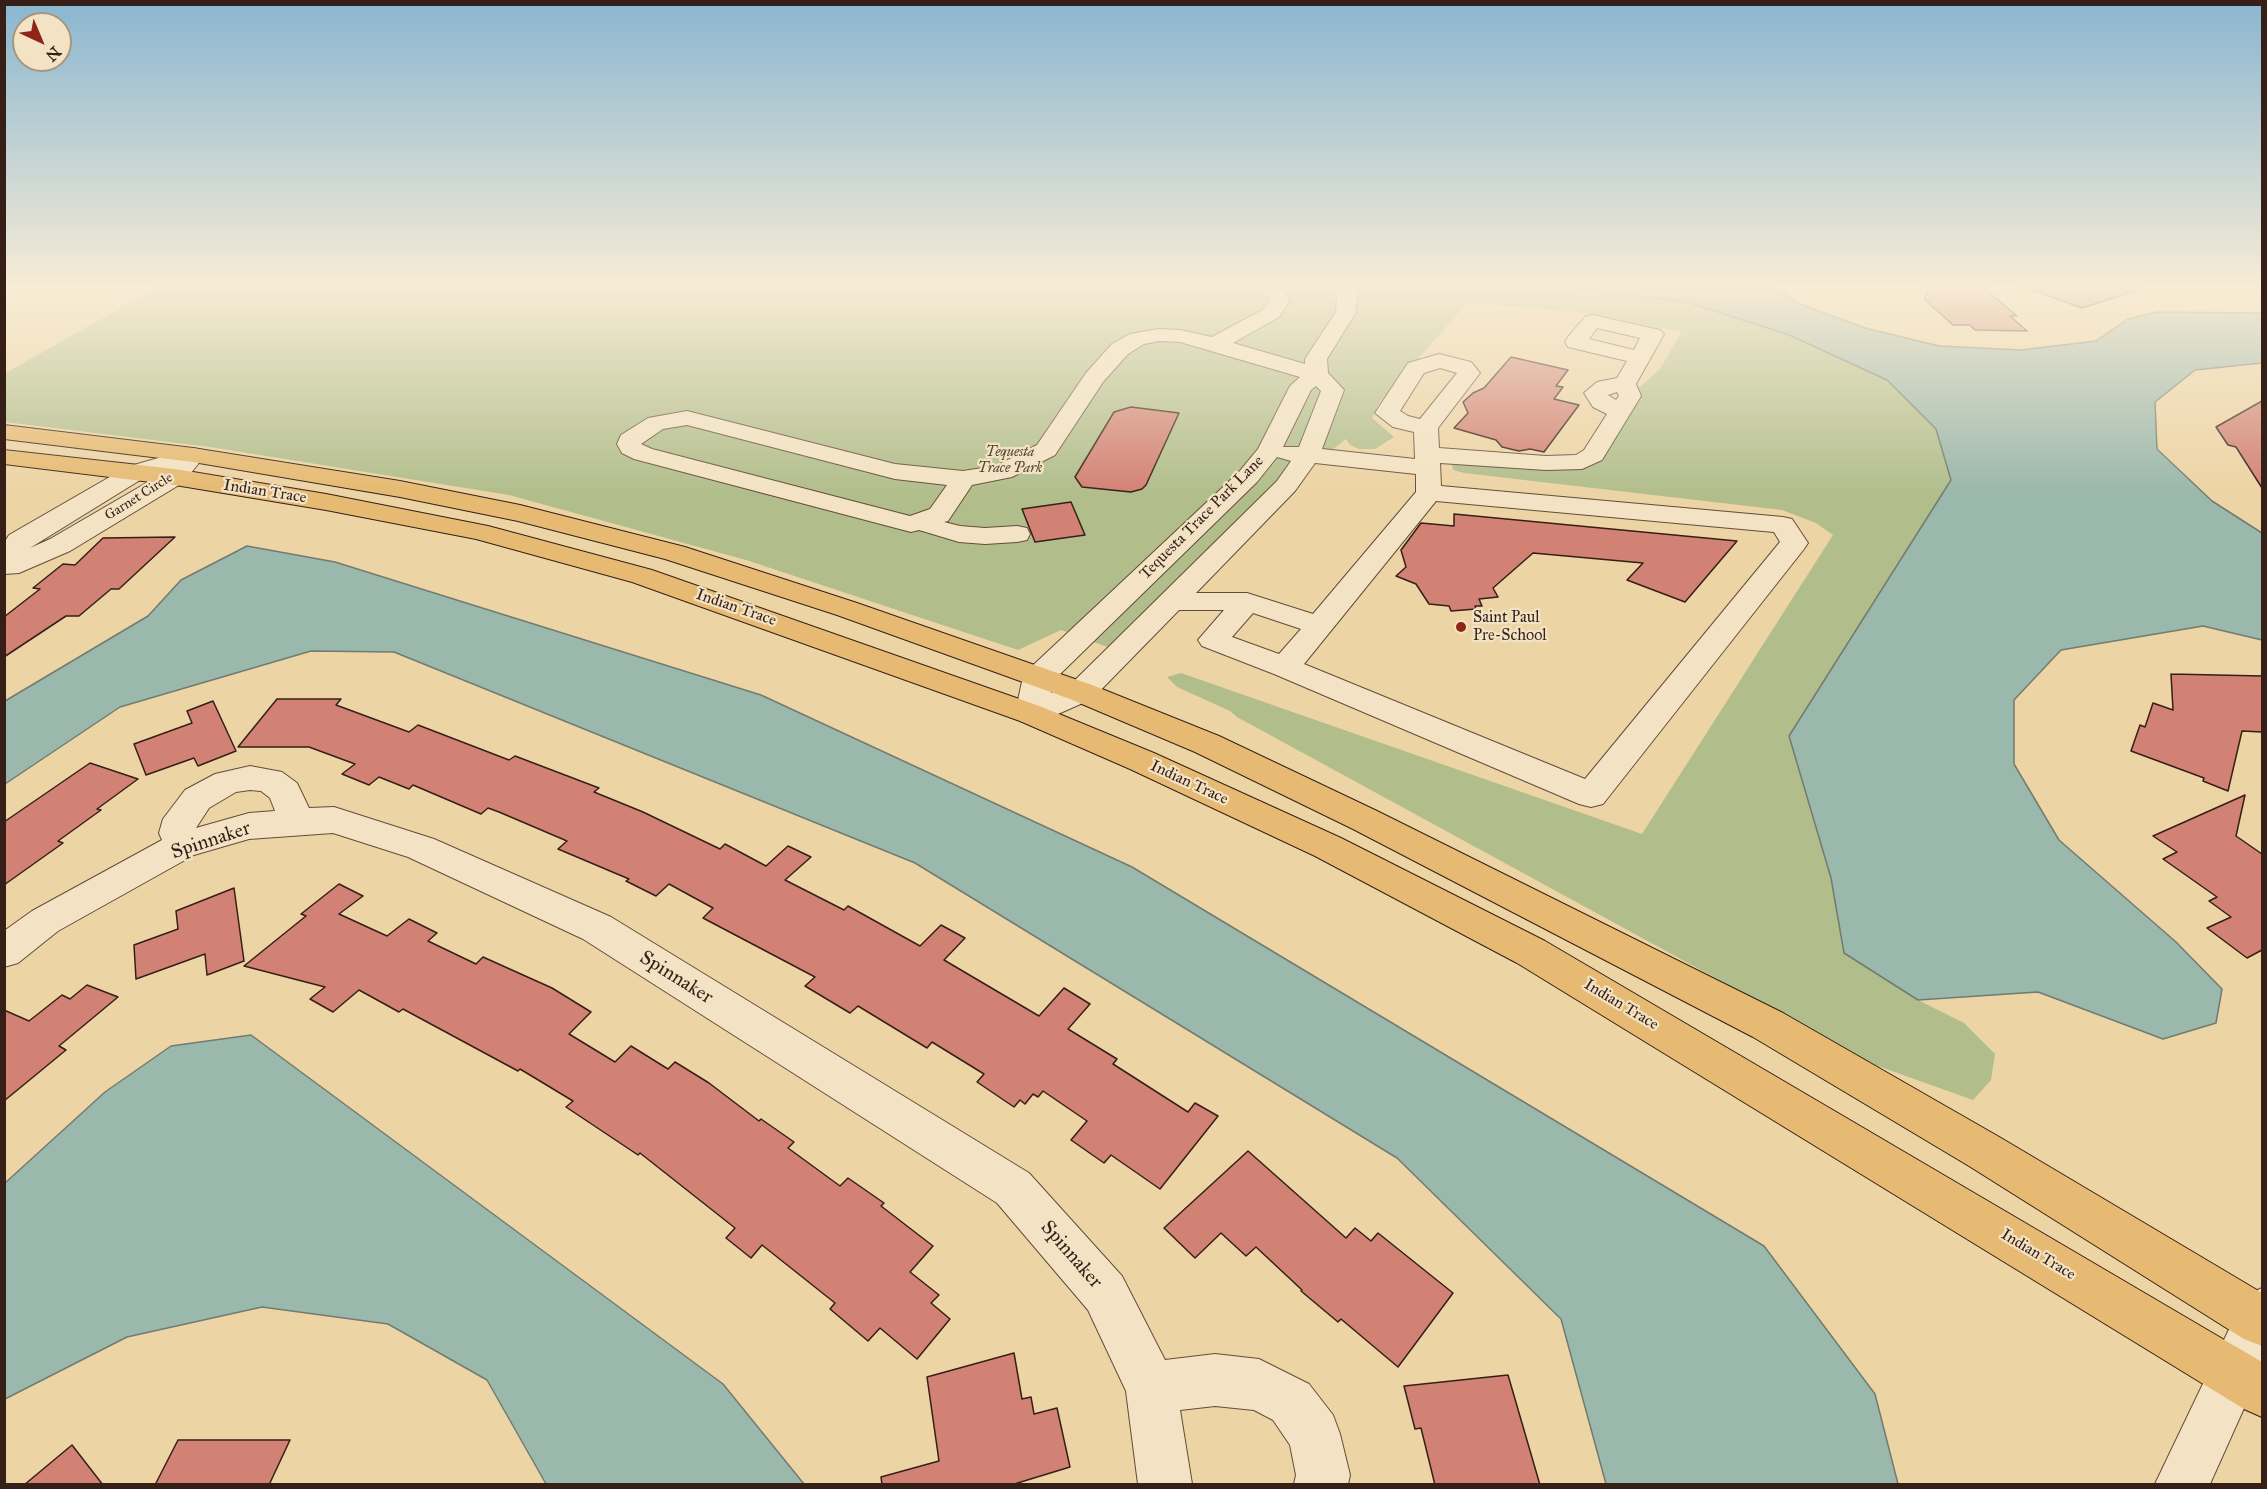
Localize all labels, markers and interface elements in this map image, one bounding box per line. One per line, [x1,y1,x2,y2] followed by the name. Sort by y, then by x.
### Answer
[12,12,72,72] north arrow
[42,42,65,65] text: N
[978,445,1042,478] park label: Tequesta Trace Park
[1136,452,1268,584] street label: Tequesta Trace Park Lane
[102,470,176,524] street label: Garnet Circle
[222,476,308,508] street label: Indian Trace
[693,585,779,631] street label: Indian Trace
[1473,608,1547,646] place label: Saint Paul Pre-School
[1454,620,1468,634] marker: Saint Paul Pre-School
[1147,757,1231,809] street label: Indian Trace
[168,817,254,865] street label: Spinnaker
[635,946,717,1010] street label: Spinnaker
[1580,975,1662,1035] street label: Indian Trace
[1035,1216,1107,1294] street label: Spinnaker
[1997,1225,2079,1285] street label: Indian Trace

